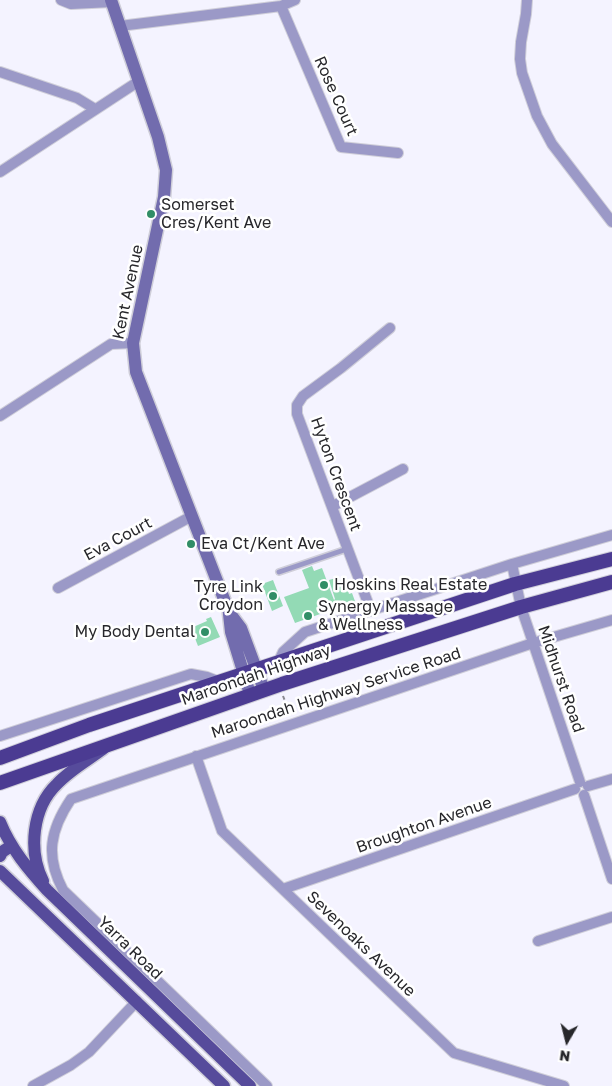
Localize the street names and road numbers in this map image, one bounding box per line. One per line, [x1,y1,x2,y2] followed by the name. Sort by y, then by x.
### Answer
[310,53,362,139] street label: Rose Court
[109,243,147,341] street label: Kent Avenue
[306,414,366,534] street label: Hyton Crescent
[81,513,155,565] street label: Eva Court
[534,623,588,735] street label: Midhurst Road
[179,640,333,710] street label: Maroondah Highway
[209,643,463,743] street label: Maroondah Highway Service Road
[354,793,494,857] street label: Broughton Avenue
[303,887,419,1001] street label: Sevenoaks Avenue
[94,912,166,984] street label: Yarra Road

